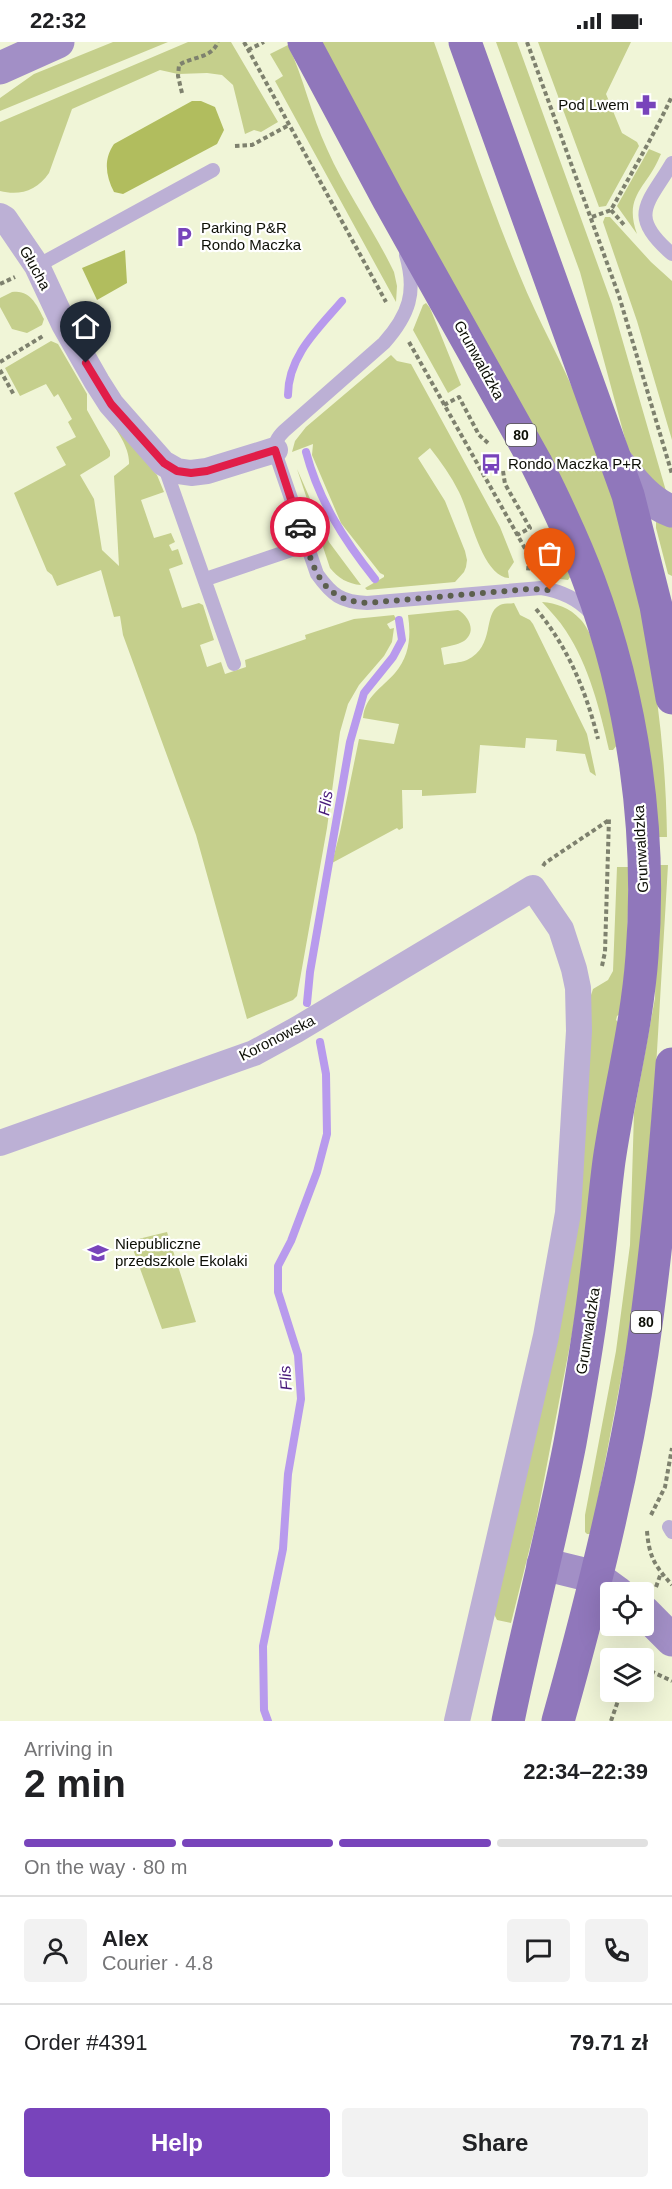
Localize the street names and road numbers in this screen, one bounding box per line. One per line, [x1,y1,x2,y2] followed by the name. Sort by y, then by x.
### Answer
[16,243,55,293] street label: Głucha
[451,317,508,403] street label: Grunwaldzka
[506,424,536,446] road number: 80
[630,804,651,893] street label: Grunwaldzka
[236,1011,318,1064] street label: Koronowska
[572,1286,603,1375] street label: Grunwaldzka
[631,1311,661,1333] road number: 80

